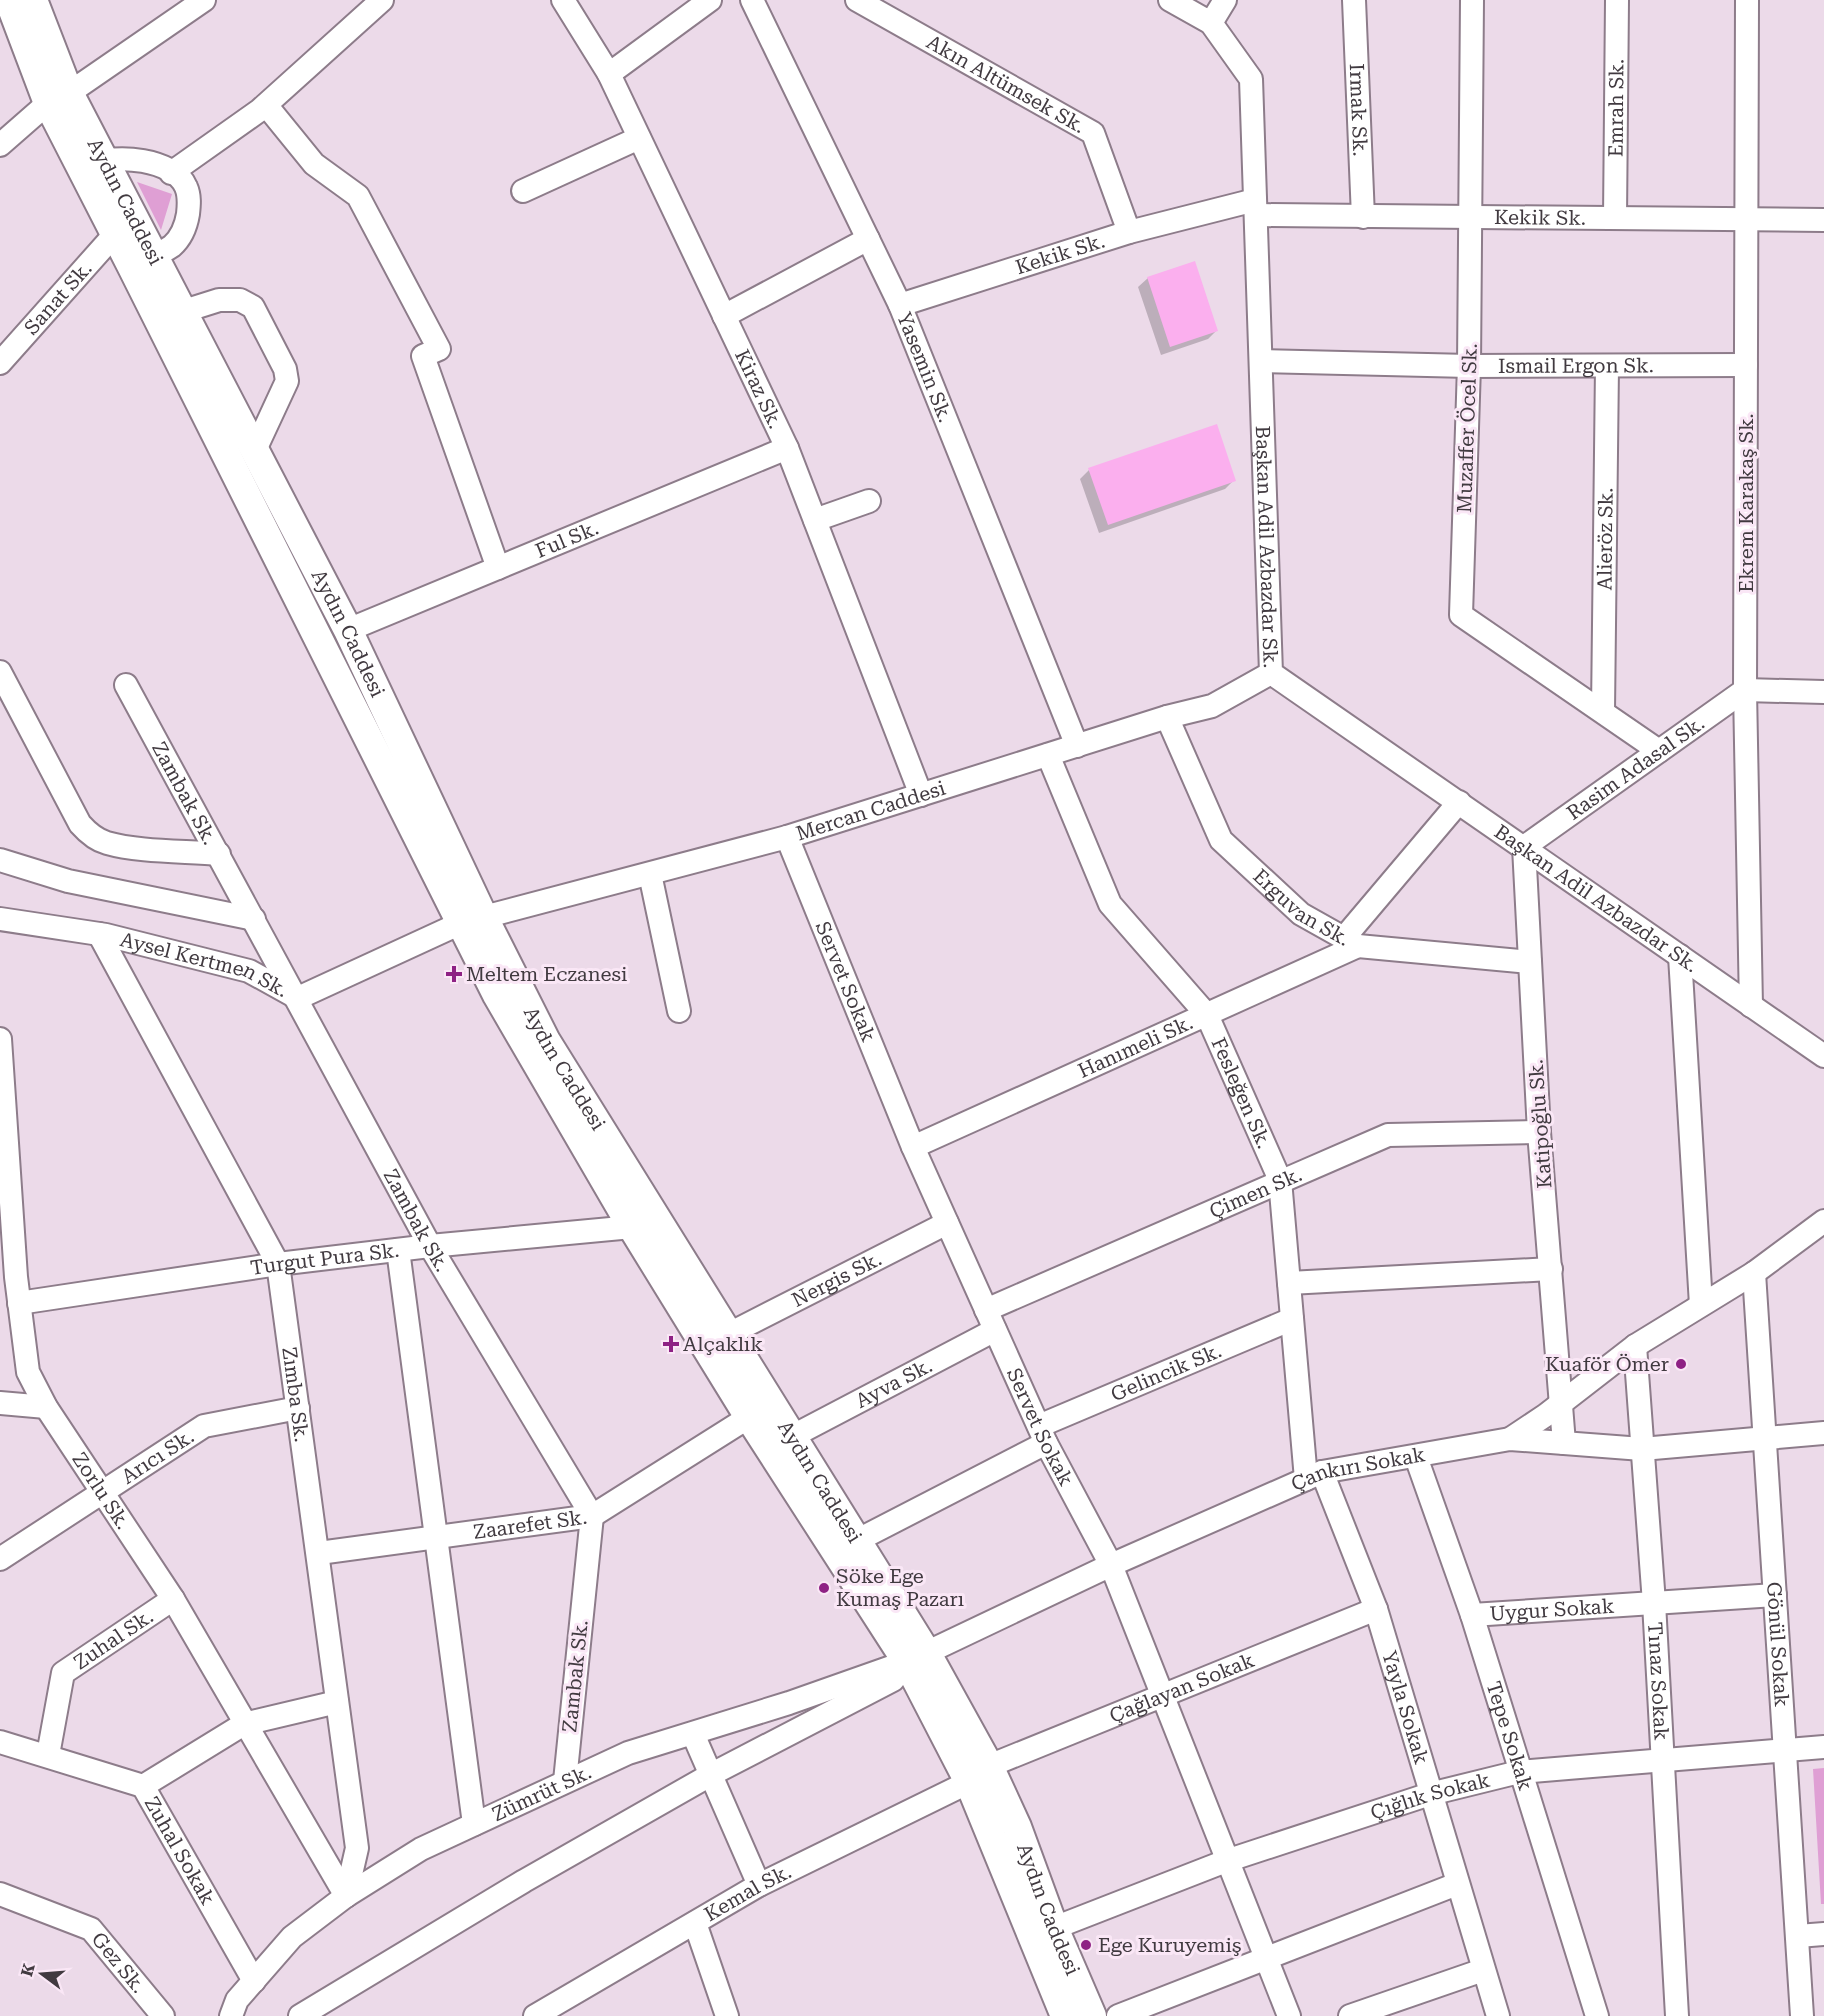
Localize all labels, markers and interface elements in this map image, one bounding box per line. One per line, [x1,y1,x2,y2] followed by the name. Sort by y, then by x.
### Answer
[922,30,1090,138] street label: Akın Altümsek Sk.
[1604,59,1628,157] street label: Emrah Sk.
[1345,63,1372,157] street label: Irmak Sk.
[83,134,168,269] street label: Aydın Caddesi
[1494,205,1586,230] street label: Kekik Sk.
[1013,229,1108,279] street label: Kekik Sk.
[19,257,97,340] street label: Sanat Sk.
[892,309,958,426] street label: Yasemin Sk.
[1452,343,1482,513] street label: Muzaffer Öcel Sk.
[730,346,788,432] street label: Kiraz Sk.
[1498,353,1654,378] street label: Ismail Ergon Sk.
[1734,413,1758,593] street label: Ekrem Karakaş Sk.
[1251,425,1283,669] street label: Başkan Adil Azbazdar Sk.
[1592,487,1618,591] street label: Alieröz Sk.
[532,516,602,563] street label: Ful Sk.
[307,565,390,701] street label: Aydın Caddesi
[1562,711,1709,825] street label: Rasim Adasal Sk.
[147,738,222,849] street label: Zambak Sk.
[793,776,948,845] street label: Mercan Caddesi
[1490,819,1703,977] street label: Başkan Adil Azbazdar Sk.
[1248,864,1354,951] street label: Erguvan Sk.
[811,918,881,1045] street label: Servet Sokak
[118,927,292,1002] street label: Aysel Kertmen Sk.
[466,962,627,986] place label: Meltem Eczanesi
[447,967,461,981] marker: Meltem Eczanesi
[519,1003,610,1134] street label: Aydın Caddesi
[1074,1010,1197,1083] street label: Hanımeli Sk.
[1206,1034,1276,1152] street label: Fesleğen Sk.
[1524,1059,1556,1189] street label: Katipoğlu Sk.
[1206,1162,1305,1223] street label: Çimen Sk.
[379,1165,454,1276] street label: Zambak Sk.
[249,1238,401,1280] street label: Turgut Pura Sk.
[788,1246,885,1312] street label: Nergis Sk.
[683,1332,763,1356] place label: Alçaklık
[664,1337,678,1351] marker: Alçaklık
[1107,1338,1225,1406] street label: Gelincik Sk.
[277,1345,314,1443] street label: Zımba Sk.
[1545,1352,1669,1376] place label: Kuaför Ömer
[851,1353,936,1413] street label: Ayva Sk.
[1674,1357,1688,1371] marker: Kuaför Ömer
[1002,1364,1079,1490] street label: Servet Sokak
[773,1416,867,1547] street label: Aydın Caddesi
[117,1424,198,1489] street label: Arıcı Sk.
[1287,1442,1427,1496] street label: Çankırı Sokak
[67,1448,135,1534] street label: Zorlu Sk.
[472,1505,588,1544] street label: Zaarefet Sk.
[836,1564,964,1611] place label: Söke Ege Kumaş Pazarı
[817,1581,831,1595] marker: Söke Ege Kumaş Pazarı
[1762,1581,1794,1708] street label: Gönül Sokak
[1489,1594,1615,1626] street label: Uygur Sokak
[69,1604,157,1674] street label: Zuhal Sk.
[557,1619,593,1733] street label: Zambak Sk.
[1643,1621,1674,1741] street label: Tınaz Sokak
[1106,1648,1258,1728] street label: Çağlayan Sokak
[1377,1648,1434,1767] street label: Yayla Sokak
[1481,1678,1538,1793] street label: Tepe Sokak
[488,1760,595,1826] street label: Zümrüt Sk.
[1367,1768,1493,1825] street label: Çığlık Sokak
[140,1792,220,1909] street label: Zuhal Sokak
[1012,1840,1085,1979] street label: Aydın Caddesi
[700,1859,795,1926] street label: Kemal Sk.
[87,1927,151,1998] street label: Gez Sk.
[1098,1933,1241,1957] place label: Ege Kuruyemiş
[1079,1938,1093,1952] marker: Ege Kuruyemiş
[12,1944,72,2004] north arrow
[17,1961,39,1979] text: K

